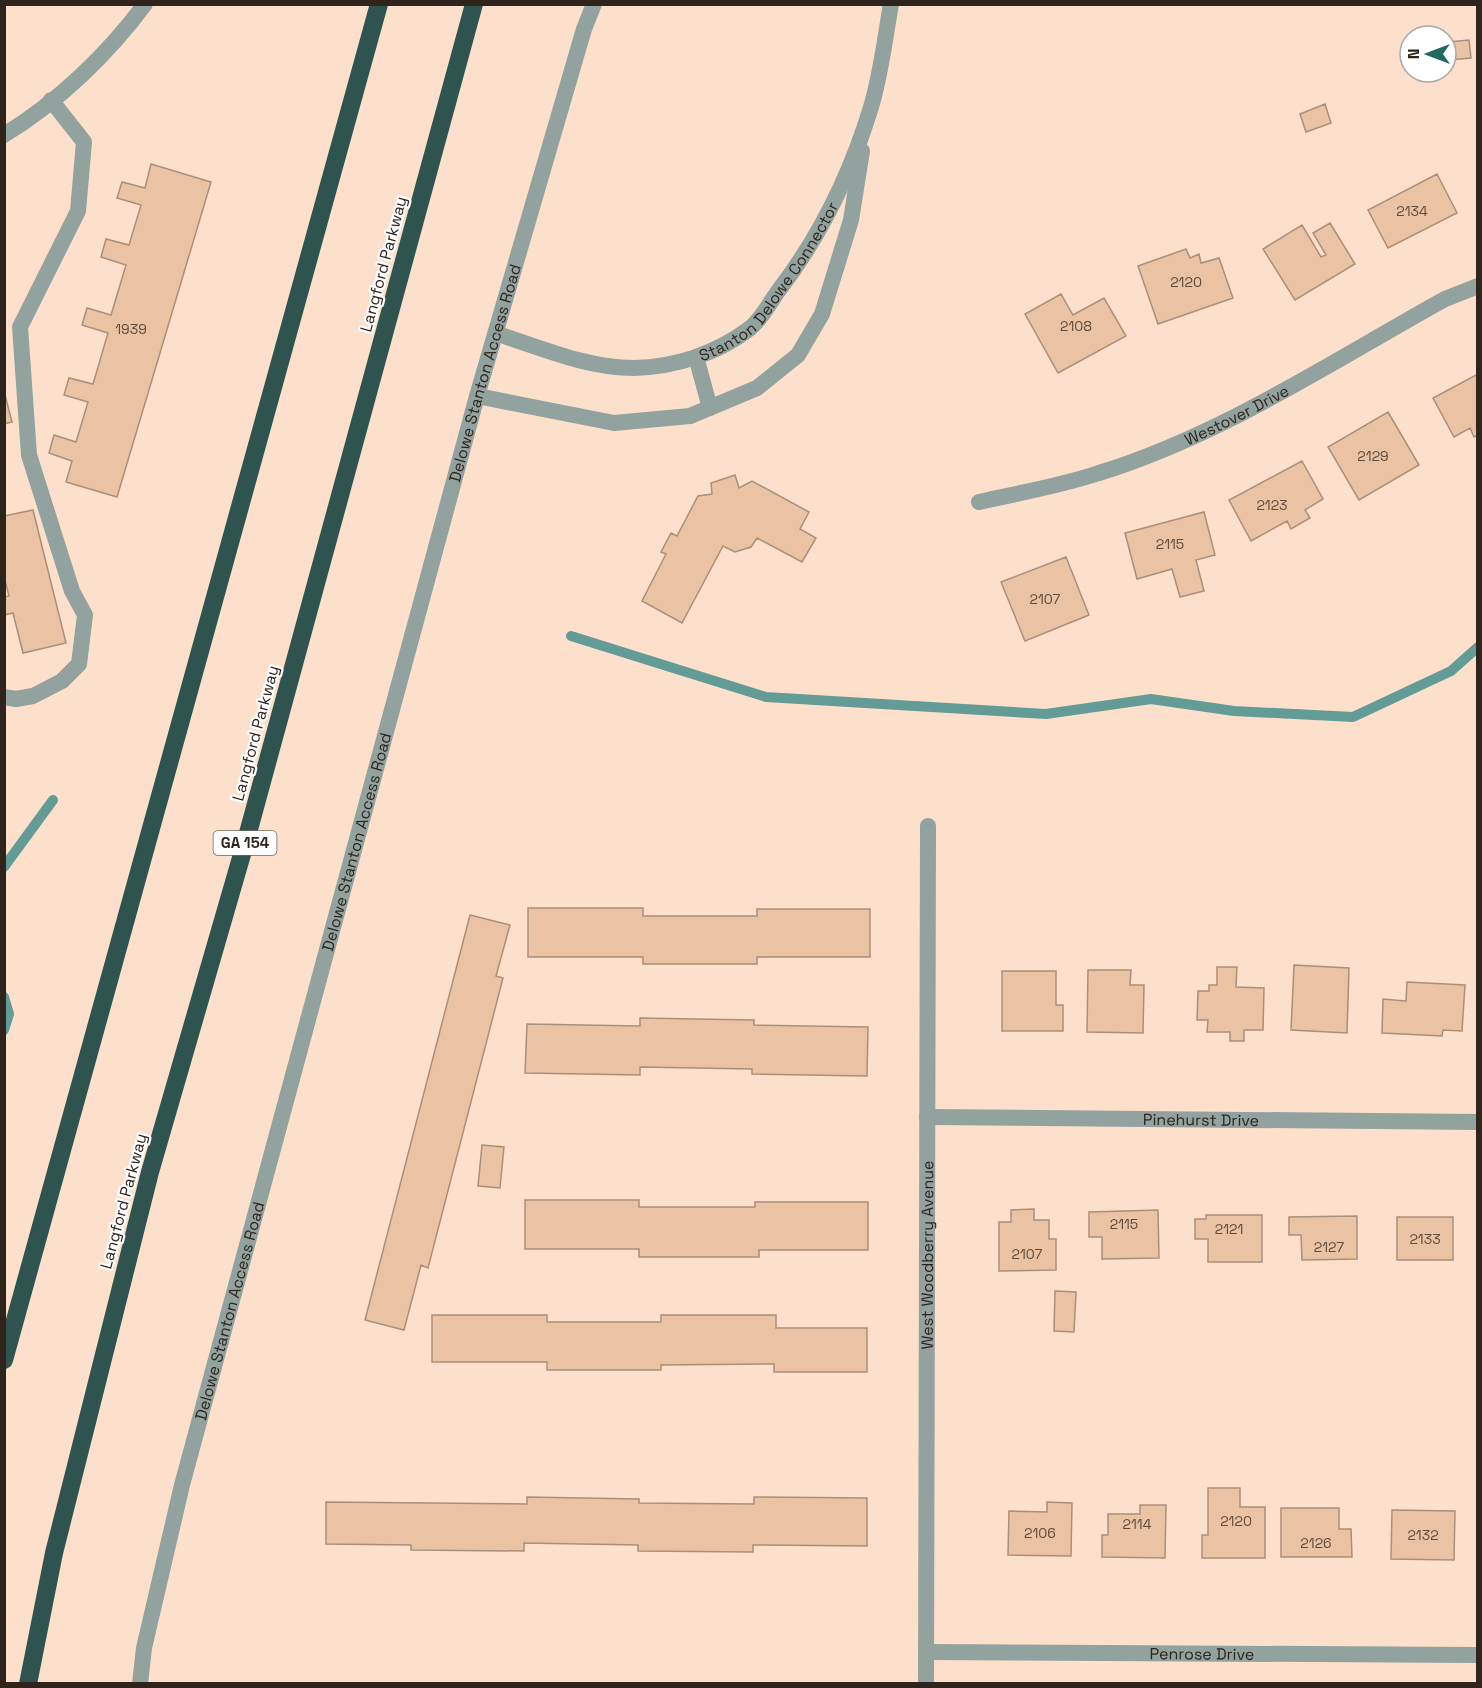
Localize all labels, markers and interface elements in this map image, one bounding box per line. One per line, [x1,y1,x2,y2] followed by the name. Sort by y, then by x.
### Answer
[1398,24,1458,84] north arrow
[1403,49,1424,59] text: N
[355,194,412,334] street label: Langford Parkway
[696,198,843,366] street label: Stanton Delowe Connector
[1396,202,1428,220] house number: 2134
[444,262,526,484] street label: Delowe Stanton Access Road
[1170,273,1202,291] house number: 2120
[1060,317,1092,335] house number: 2108
[115,320,147,338] house number: 1939
[1181,380,1293,450] street label: Westover Drive
[1357,447,1389,465] house number: 2129
[1256,496,1288,514] house number: 2123
[1156,535,1184,553] house number: 2115
[1030,590,1061,608] house number: 2107
[227,663,284,803] street label: Langford Parkway
[317,730,396,954] street label: Delowe Stanton Access Road
[214,831,276,855] road number: GA 154
[1143,1109,1259,1131] street label: Pinehurst Drive
[95,1131,152,1271] street label: Langford Parkway
[917,1161,938,1349] street label: West Woodberry Avenue
[190,1199,269,1423] street label: Delowe Stanton Access Road
[1110,1215,1138,1233] house number: 2115
[1215,1220,1243,1238] house number: 2121
[1409,1230,1441,1248] house number: 2133
[1314,1238,1344,1256] house number: 2127
[1012,1245,1043,1263] house number: 2107
[1220,1512,1252,1530] house number: 2120
[1123,1515,1152,1533] house number: 2114
[1024,1524,1056,1542] house number: 2106
[1407,1526,1439,1544] house number: 2132
[1300,1534,1332,1552] house number: 2126
[1150,1643,1254,1665] street label: Penrose Drive

